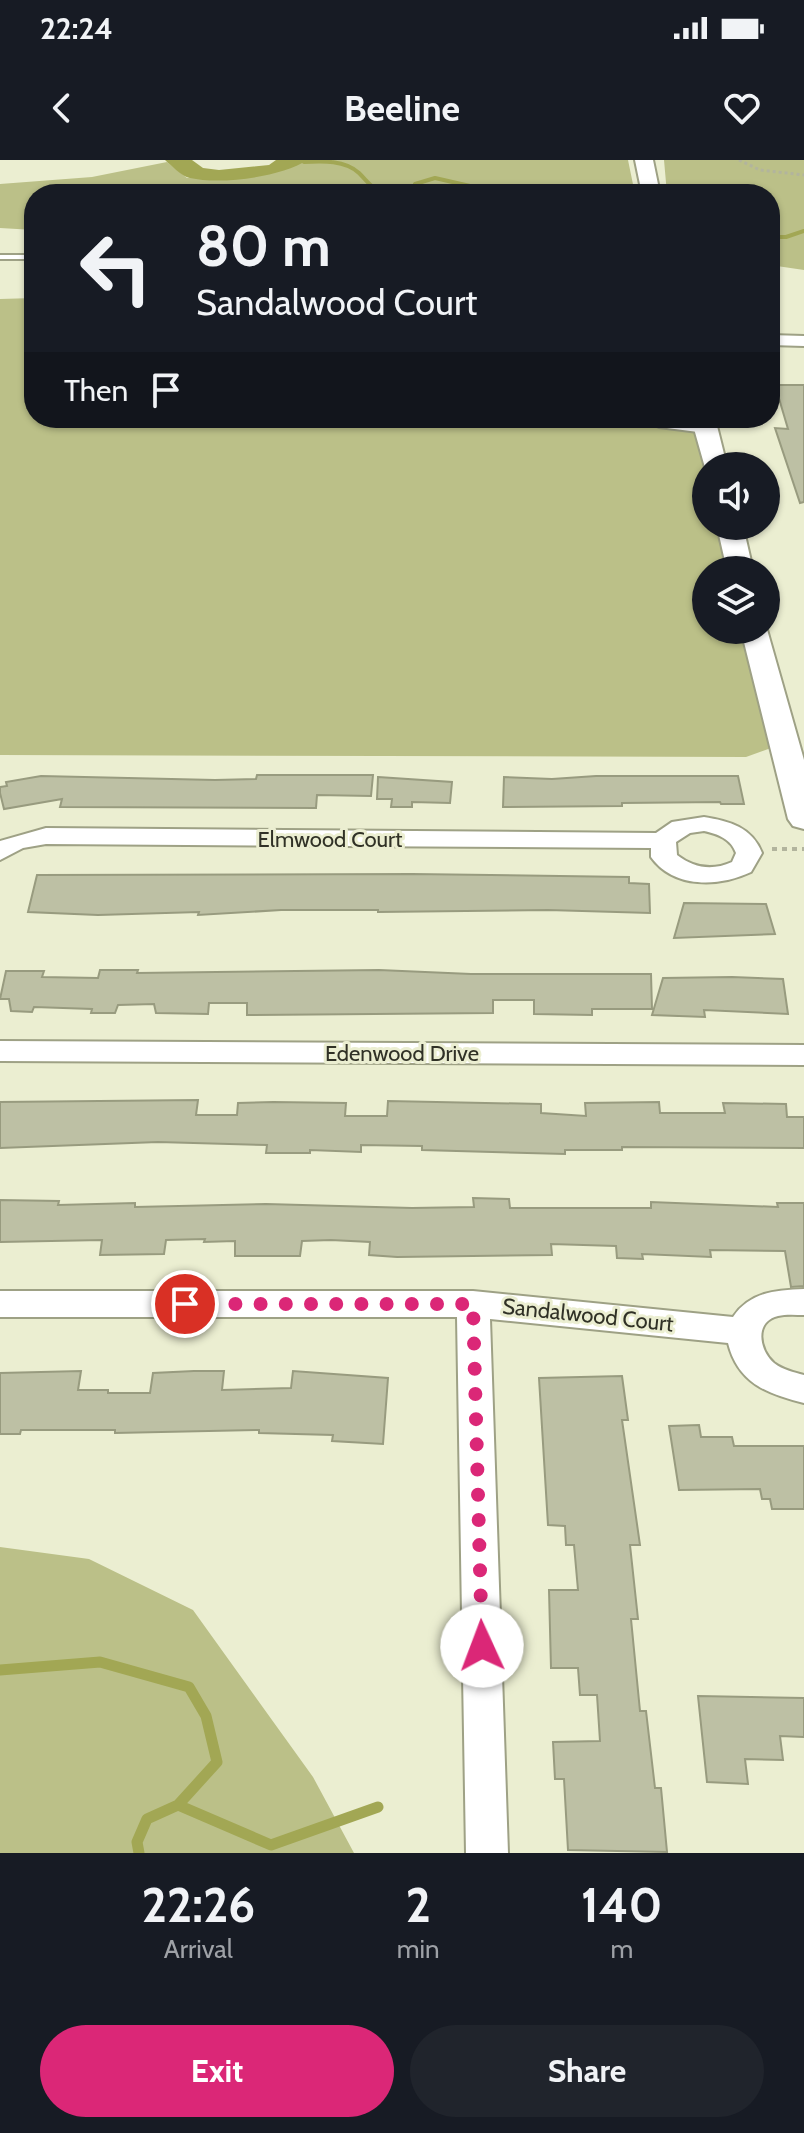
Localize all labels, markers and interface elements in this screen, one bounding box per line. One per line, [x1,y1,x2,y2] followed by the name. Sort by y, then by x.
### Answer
[40,10,113,47] text: 22:24
[40,86,84,130] icon: back
[344,86,460,130] text: Beeline
[720,86,764,130] icon: heart
[196,212,331,280] text: 80 m
[64,216,168,320] icon: left
[196,280,477,324] text: Sandalwood Court
[144,368,188,412] icon: arrive
[64,372,128,409] text: Then
[692,452,780,644] map controls
[692,452,780,540] button: sound
[692,556,780,644] button: layers
[258,826,403,853] street label: Elmwood Court
[325,1040,479,1067] street label: Edenwood Drive
[151,1270,219,1338] pin
[163,1282,207,1326] icon: arrive
[501,1293,676,1337] street label: Sandalwood Court
[440,1604,524,1688] position arrow
[141,1876,255,1934] text: 22:26
[405,1876,431,1934] text: 2
[581,1876,663,1934] text: 140
[164,1933,233,1965] text: Arrival
[397,1933,440,1965] text: min
[610,1933,633,1965] text: m
[40,2025,394,2117] button: Exit
[410,2025,764,2117] button: Share

